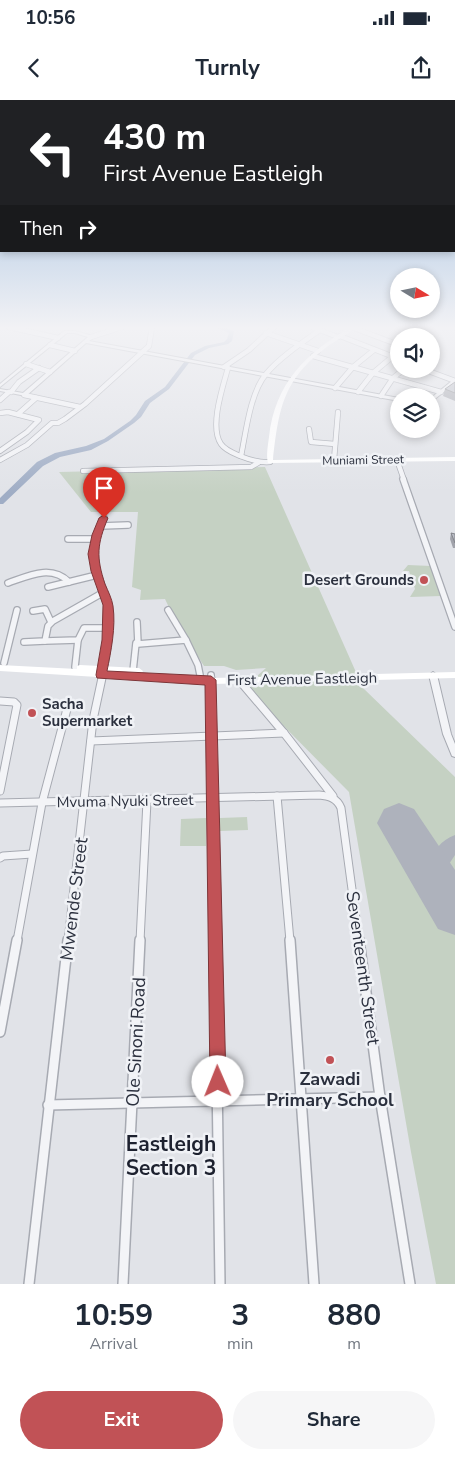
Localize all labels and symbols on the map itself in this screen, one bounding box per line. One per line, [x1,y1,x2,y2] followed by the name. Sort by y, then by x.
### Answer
[390,268,440,318] north arrow
[322,451,405,469] street label: Muniami Street
[83,467,125,518] pin
[304,570,414,590] place label: Desert Grounds
[418,574,430,586] marker: Desert Grounds
[227,668,377,690] street label: First Avenue Eastleigh
[42,694,132,731] place label: Sacha Supermarket
[26,707,38,719] marker: Sacha Supermarket
[57,790,194,812] street label: Mvuma Nyuki Street
[55,835,94,962] street label: Mwende Street
[340,889,386,1047] street label: Seventeenth Street
[121,977,151,1107] street label: Ole Sinoni Road
[324,1054,336,1066] marker: Zawadi Primary School
[191,1055,243,1107] position arrow
[266,1067,394,1112] place label: Zawadi Primary School
[126,1130,216,1182] district label: Eastleigh Section 3

